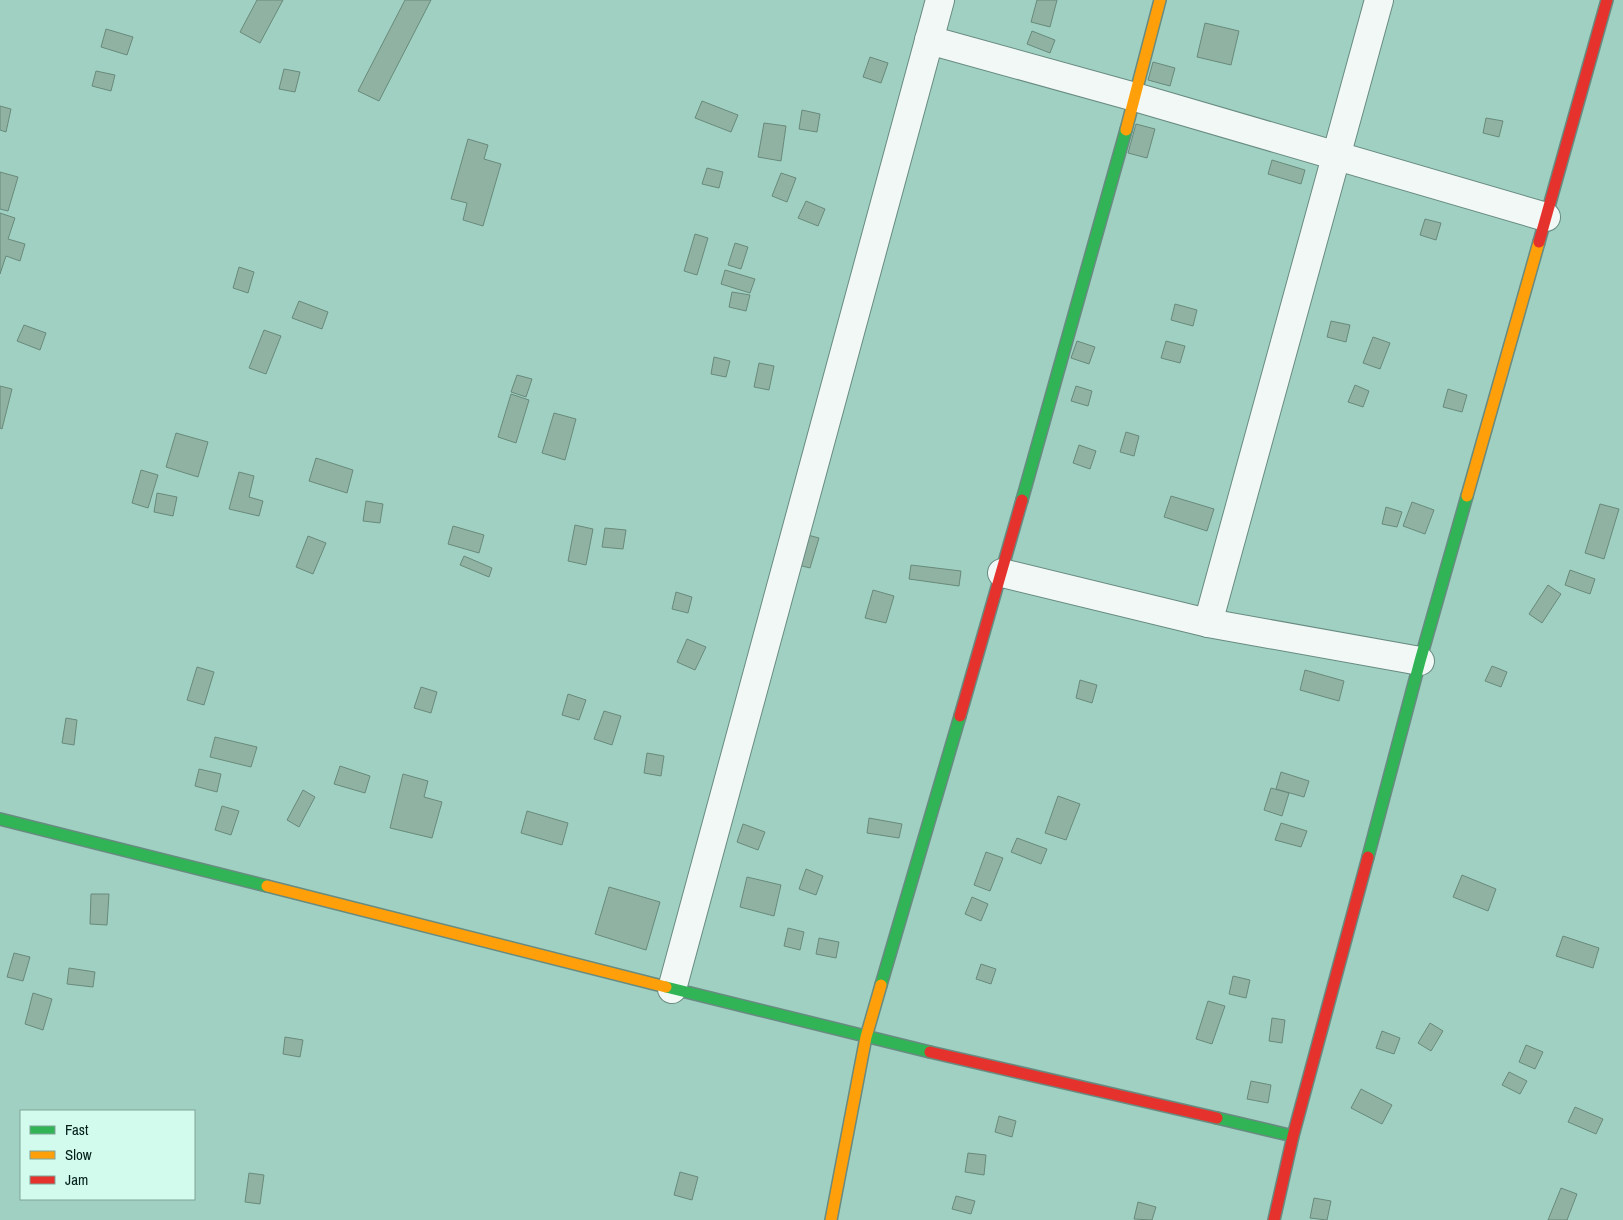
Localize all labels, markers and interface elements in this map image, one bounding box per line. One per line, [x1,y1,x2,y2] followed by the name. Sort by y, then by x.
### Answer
[20,1110,195,1200] legend
[65,1119,89,1140] text: Fast
[65,1144,92,1165] text: Slow
[65,1169,88,1190] text: Jam

